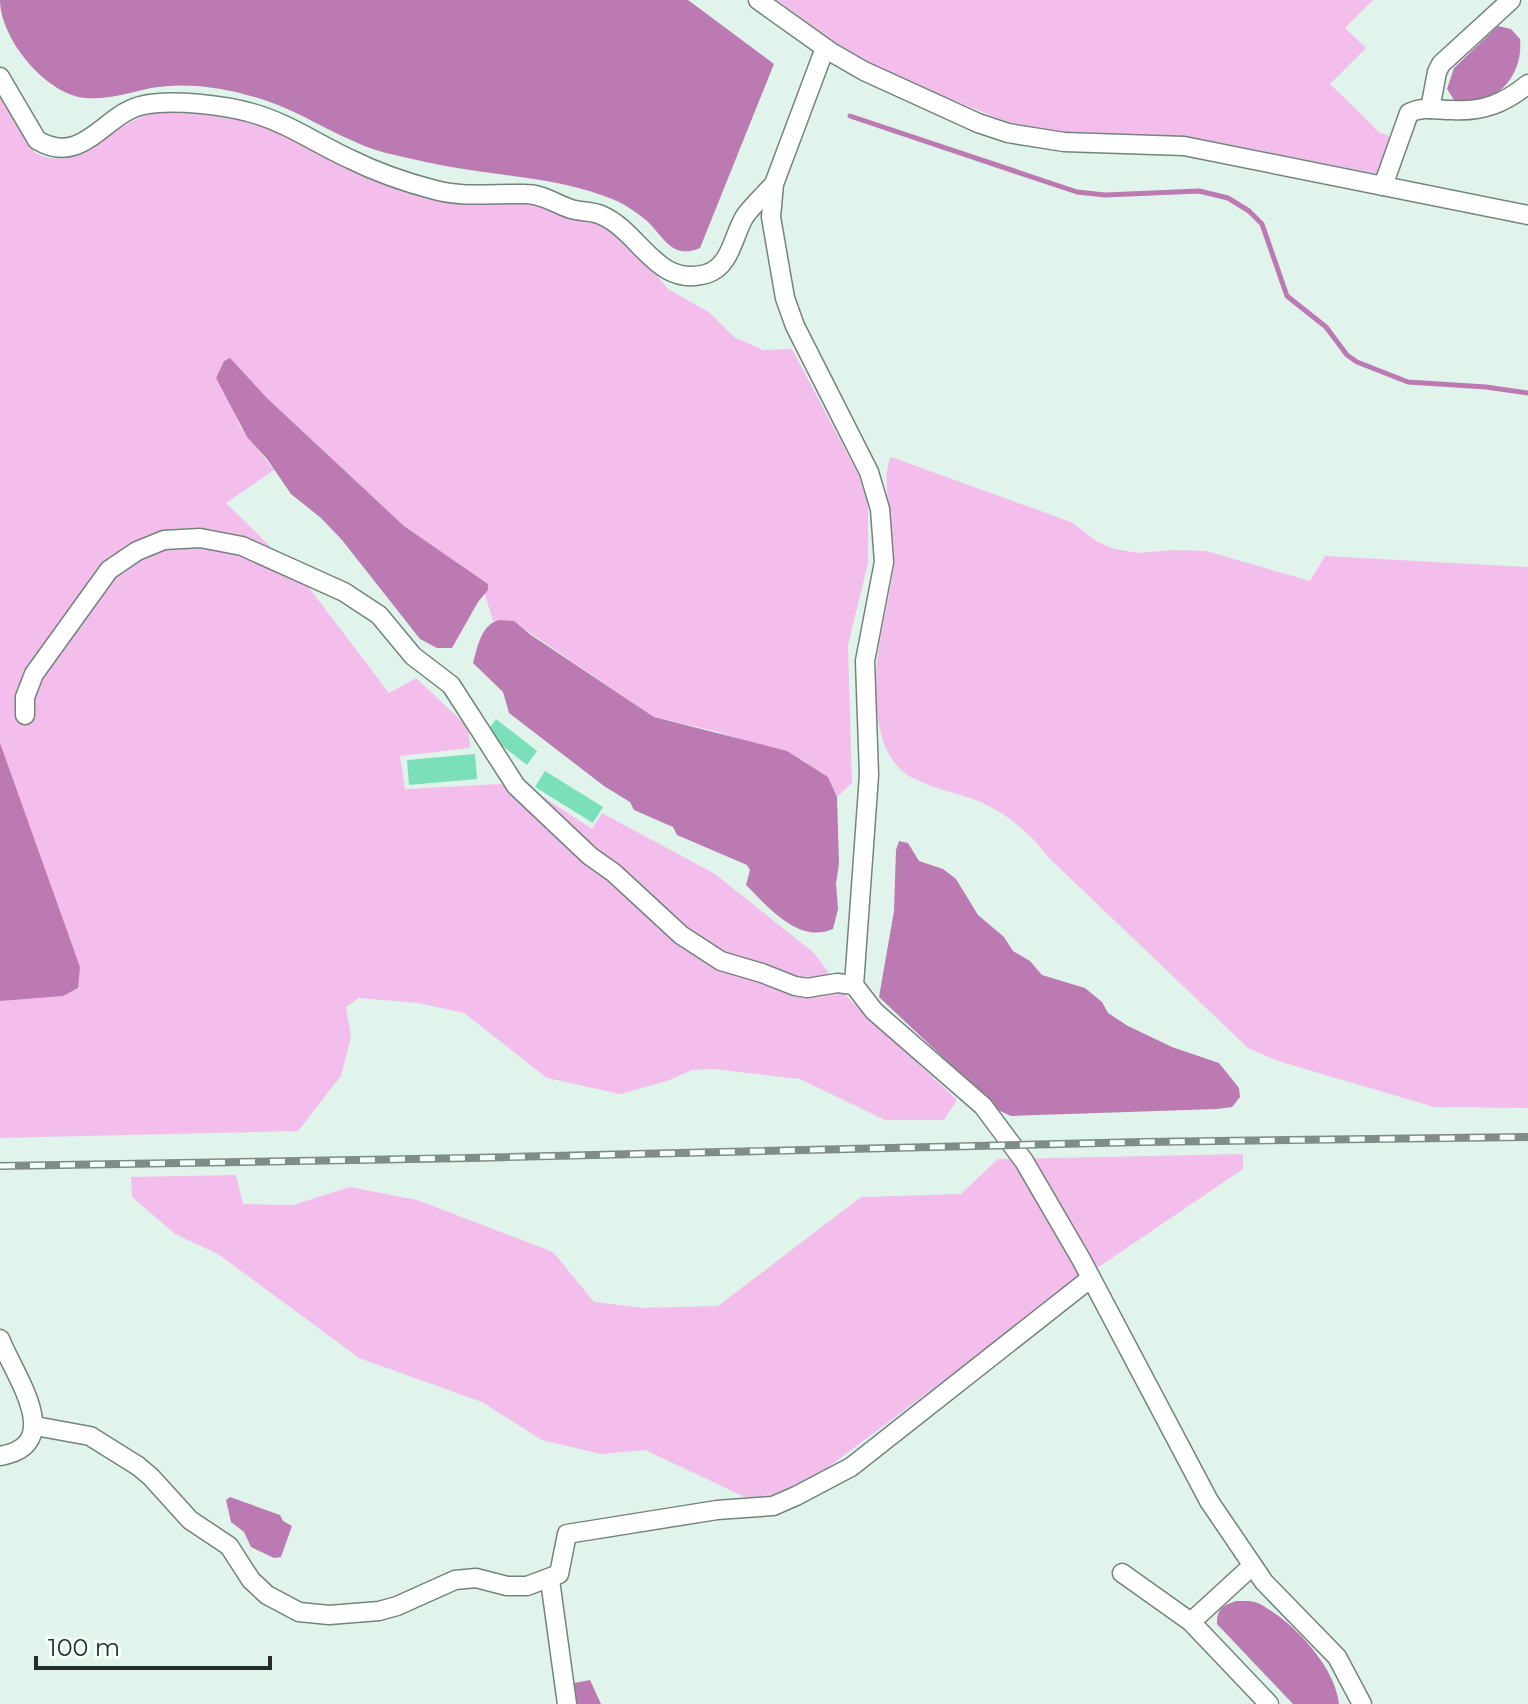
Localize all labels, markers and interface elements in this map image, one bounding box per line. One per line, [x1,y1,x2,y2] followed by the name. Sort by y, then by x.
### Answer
[36,1620,270,1670] scale bar
[48,1633,120,1662] text: 100 m

